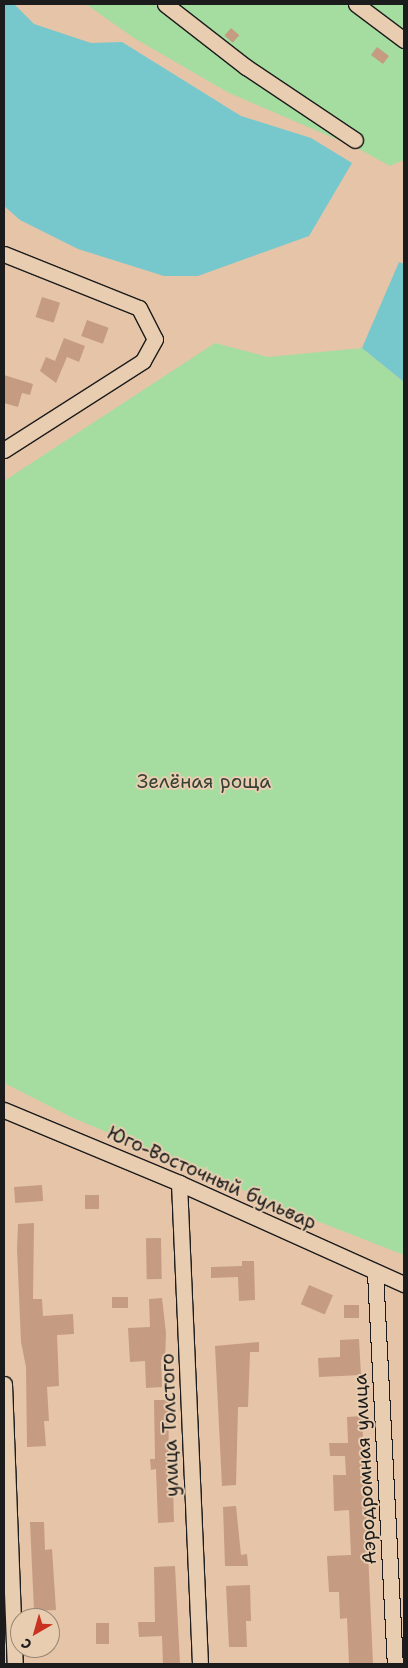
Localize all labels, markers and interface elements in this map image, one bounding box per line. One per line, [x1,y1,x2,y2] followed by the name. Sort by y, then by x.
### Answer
[137,771,271,793] park label: Зелёная роща
[104,1122,320,1234] street label: Юго-Восточный бульвар
[156,1353,184,1497] street label: улица Толстого
[349,1373,381,1565] street label: Аэродромная улица
[10,1608,60,1658] north arrow
[17,1634,35,1654] text: С

